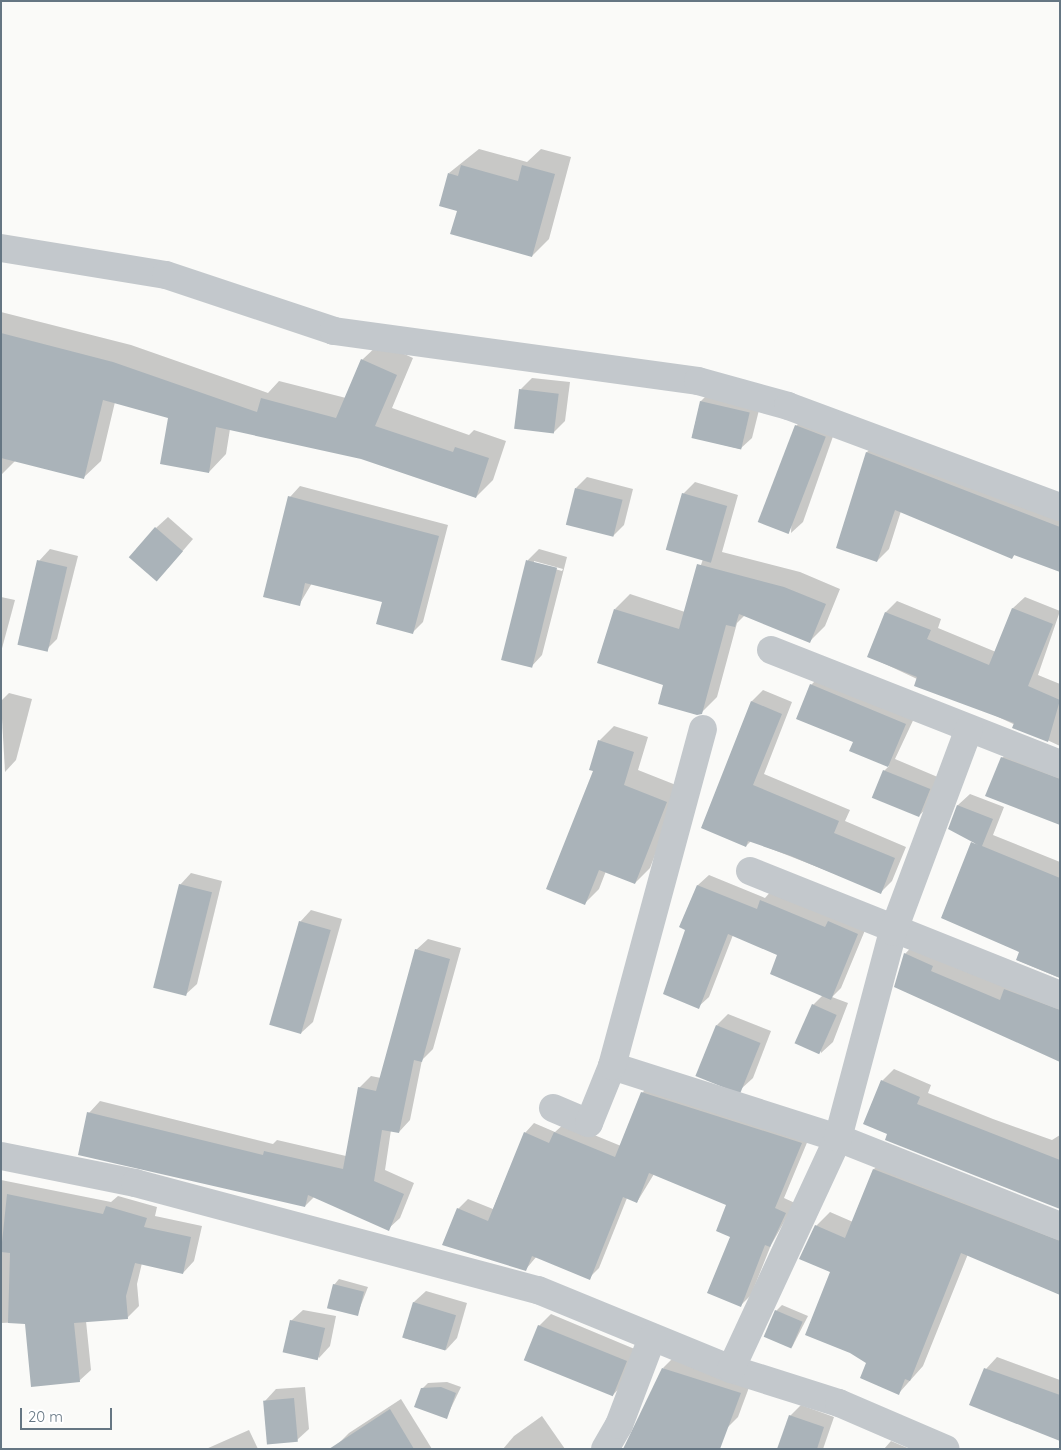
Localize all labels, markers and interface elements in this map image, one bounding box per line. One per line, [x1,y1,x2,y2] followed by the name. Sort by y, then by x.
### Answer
[22,1398,115,1430] scale bar
[28,1407,63,1426] text: 20 m

